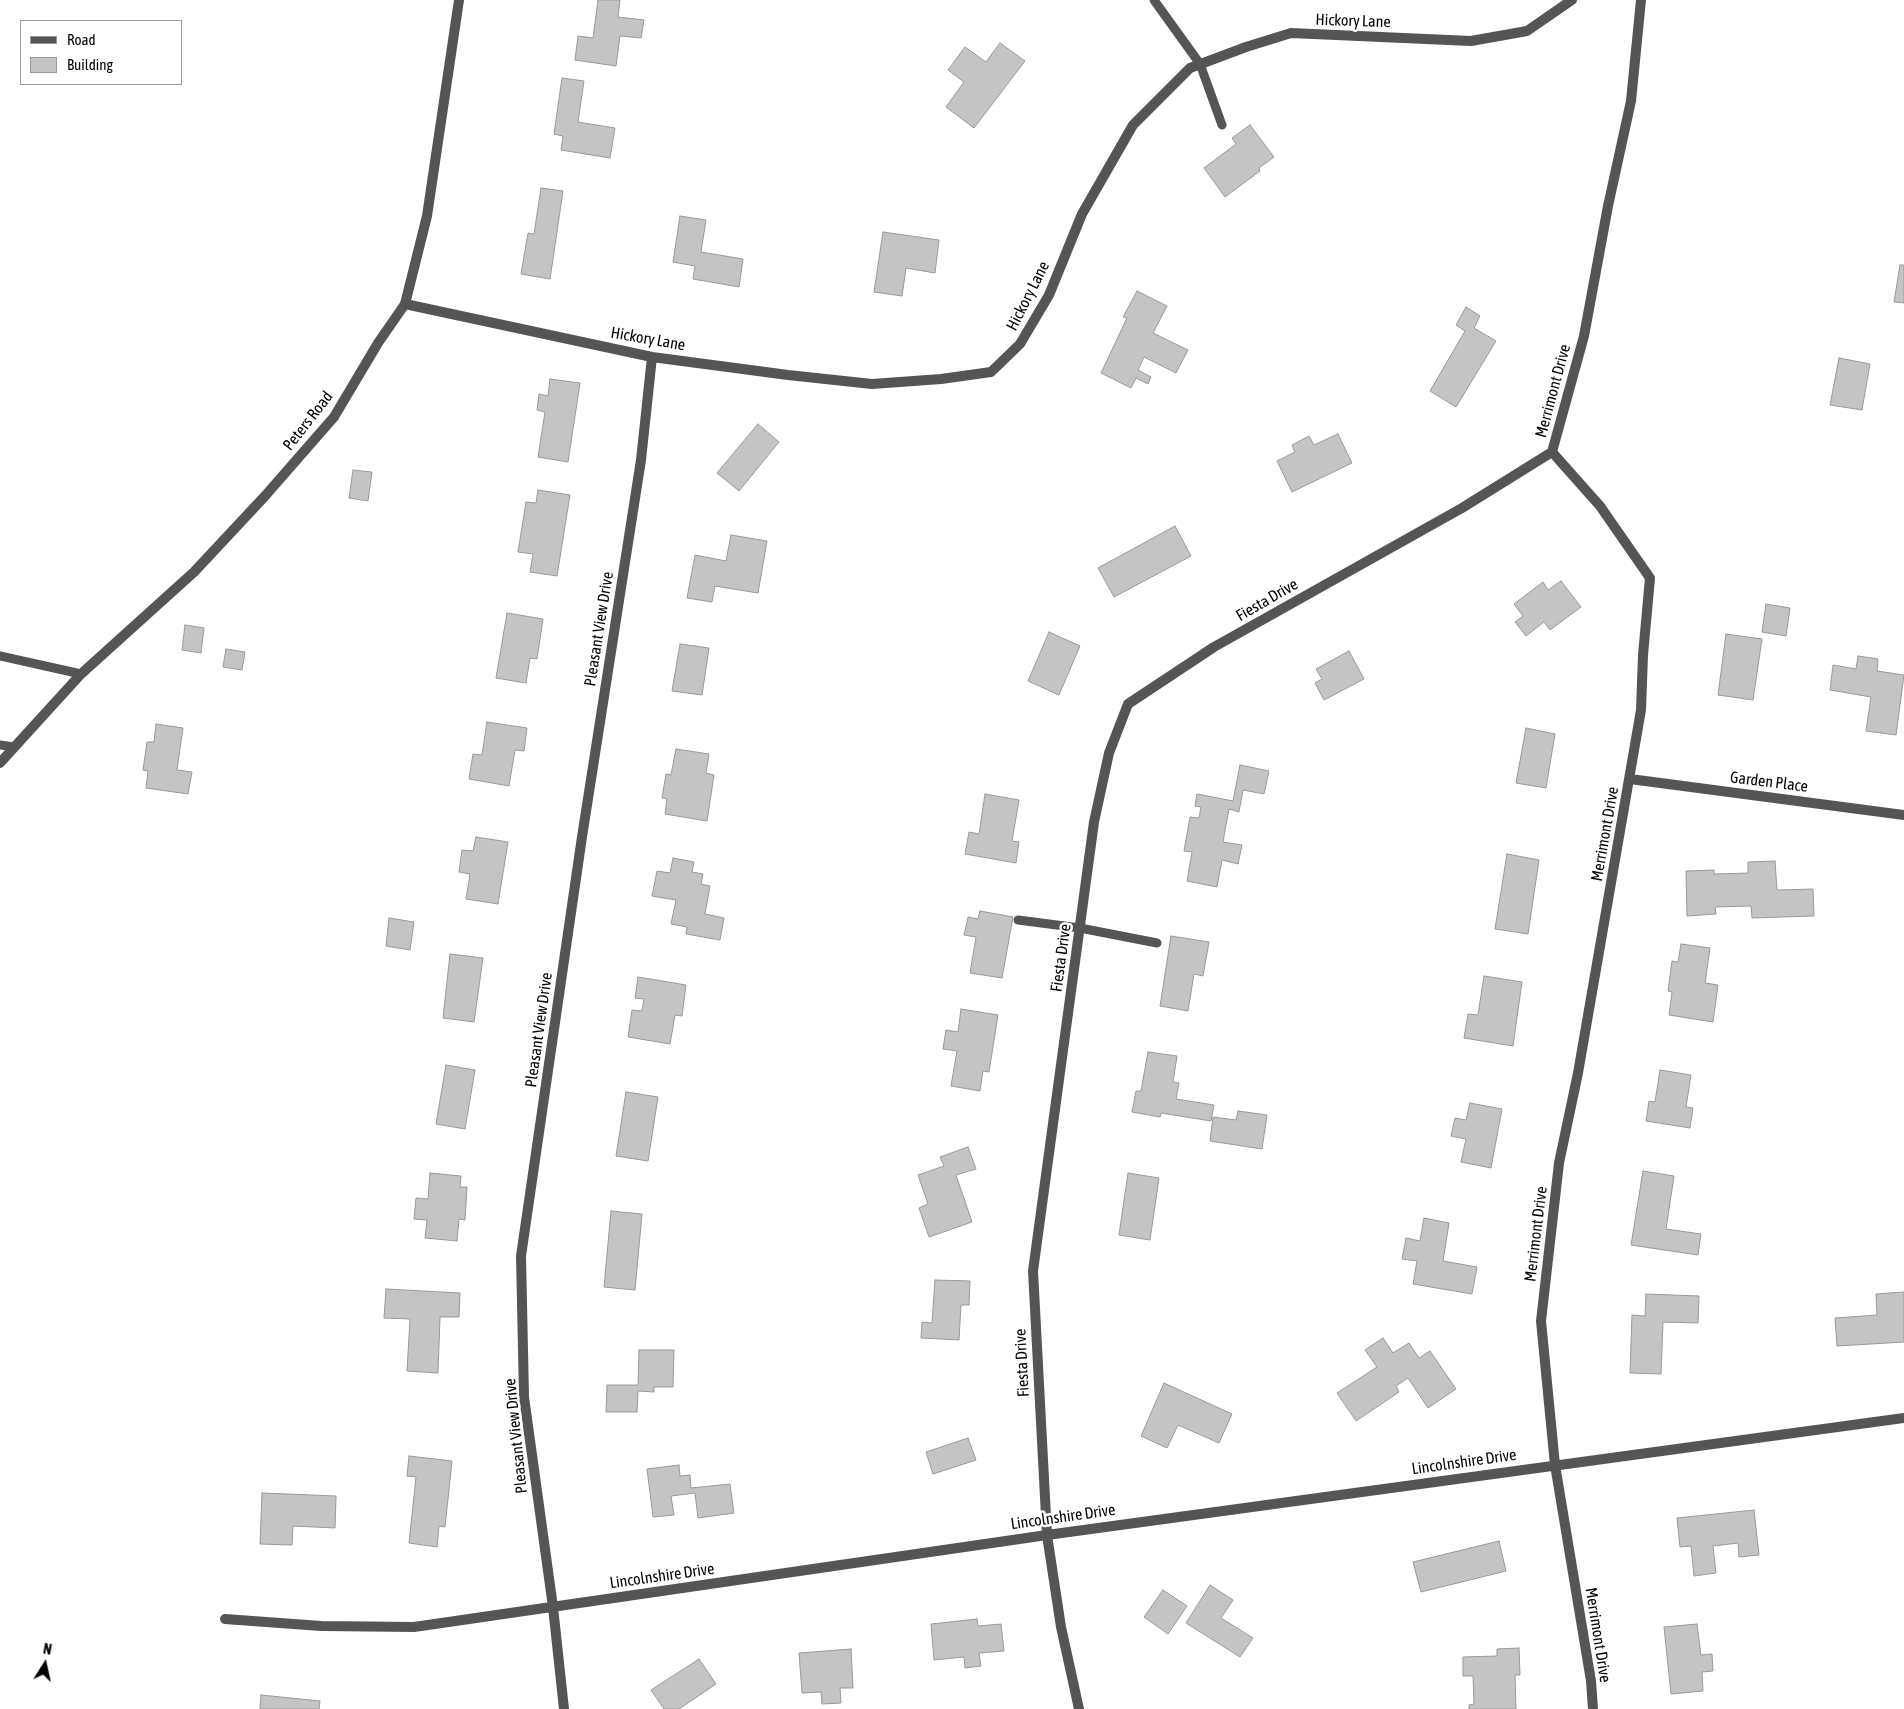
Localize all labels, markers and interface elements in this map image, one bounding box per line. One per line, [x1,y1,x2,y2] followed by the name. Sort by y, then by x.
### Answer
[1315,10,1391,32] street label: Hickory Lane
[20,20,182,85] legend
[67,31,96,48] text: Road
[67,56,113,73] text: Building
[1002,258,1054,334] street label: Hickory Lane
[609,323,687,355] street label: Hickory Lane
[1531,342,1575,440] street label: Merrimont Drive
[279,388,337,454] street label: Peters Road
[580,570,618,688] street label: Pleasant View Drive
[1233,575,1301,625] street label: Fiesta Drive
[1729,768,1809,796] street label: Garden Place
[1587,785,1623,883] street label: Merrimont Drive
[1047,923,1075,993] street label: Fiesta Drive
[521,971,557,1089] street label: Pleasant View Drive
[1521,1185,1551,1283] street label: Merrimont Drive
[1011,1328,1033,1398] street label: Fiesta Drive
[500,1377,532,1495] street label: Pleasant View Drive
[1410,1445,1518,1479] street label: Lincolnshire Drive
[1009,1500,1117,1534] street label: Lincolnshire Drive
[608,1559,716,1593] street label: Lincolnshire Drive
[1581,1586,1615,1684] street label: Merrimont Drive
[20,1639,70,1689] north arrow
[42,1641,53,1658] text: N

